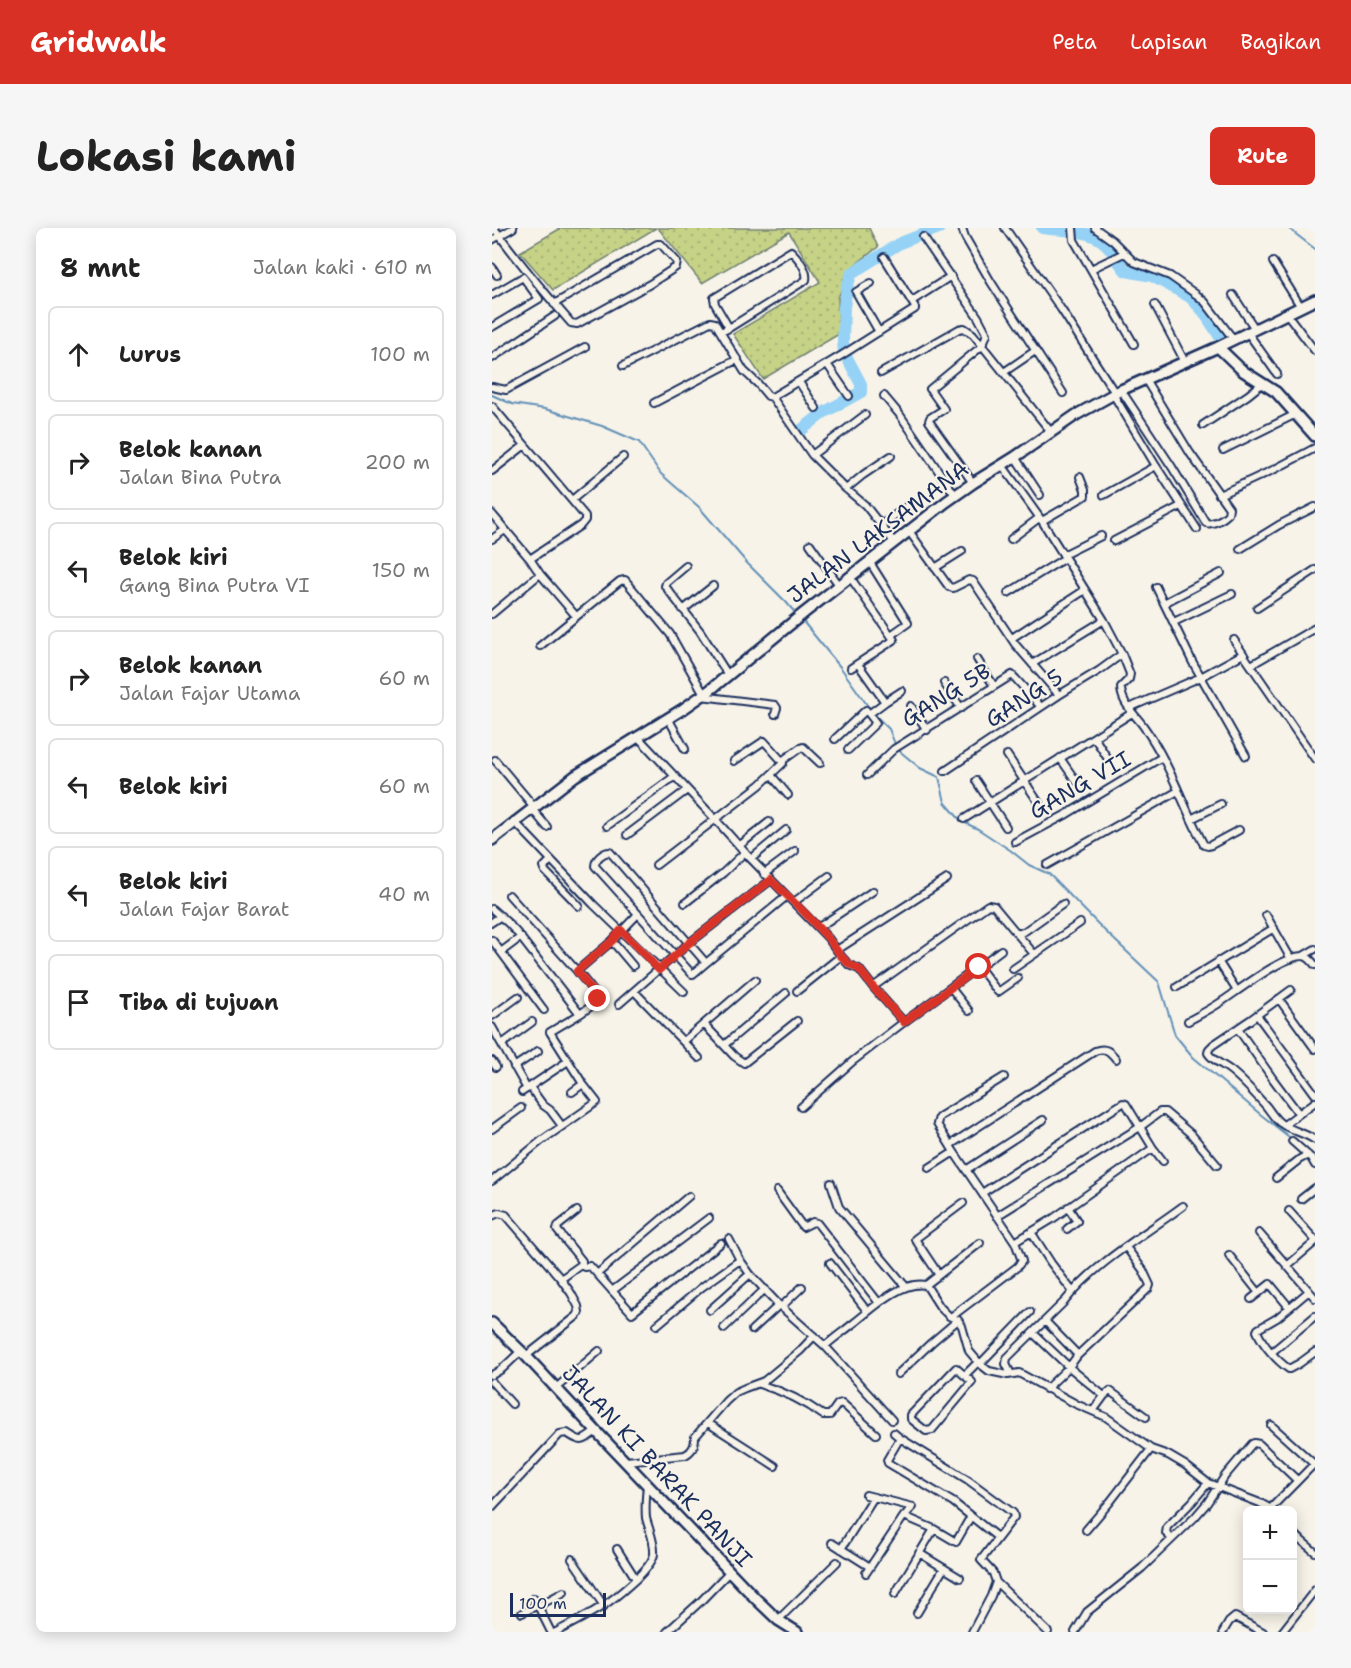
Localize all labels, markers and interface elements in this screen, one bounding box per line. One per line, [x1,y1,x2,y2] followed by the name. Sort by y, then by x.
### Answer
[30,23,167,61] text: Gridwalk
[1052,28,1097,56] text: Peta
[1130,28,1207,56] text: Lapisan
[1240,28,1321,56] text: Bagikan
[1210,127,1315,185] button: Rute
[36,128,297,184] text: Lokasi kami
[60,250,140,285] text: 8 mnt
[253,254,432,280] text: Jalan kaki · 610 m
[62,338,95,371] icon: ahead
[119,340,181,369] text: Lurus
[370,341,430,367] text: 100 m
[119,435,262,464] text: Belok kanan
[62,446,95,479] icon: right
[365,449,430,475] text: 200 m
[781,454,975,610] street label: JALAN LAKSAMANA
[119,464,281,490] text: Jalan Bina Putra
[119,543,228,572] text: Belok kiri
[62,554,95,587] icon: left
[372,557,430,583] text: 150 m
[119,572,310,598] text: Gang Bina Putra VI
[119,651,262,680] text: Belok kanan
[896,656,996,734] street label: GANG 5B
[62,662,95,695] icon: right
[980,662,1068,734] street label: GANG 5
[378,665,430,691] text: 60 m
[119,680,300,706] text: Jalan Fajar Utama
[1024,744,1136,826] street label: GANG VII
[62,770,95,803] icon: left
[119,772,228,801] text: Belok kiri
[378,773,430,799] text: 60 m
[119,867,228,896] text: Belok kiri
[62,878,95,911] icon: left
[378,881,430,907] text: 40 m
[119,896,290,922] text: Jalan Fajar Barat
[965,953,991,979] route start
[584,985,610,1011] route end
[62,986,95,1019] icon: arrive
[119,988,279,1017] text: Tiba di tujuan
[556,1359,758,1573] street label: JALAN KI BARAK PANJI
[1243,1506,1297,1614] map controls
[1243,1506,1297,1560] button: +
[1243,1560,1297,1614] button: −
[510,1590,606,1618] scale bar
[519,1593,567,1614] text: 100 m

